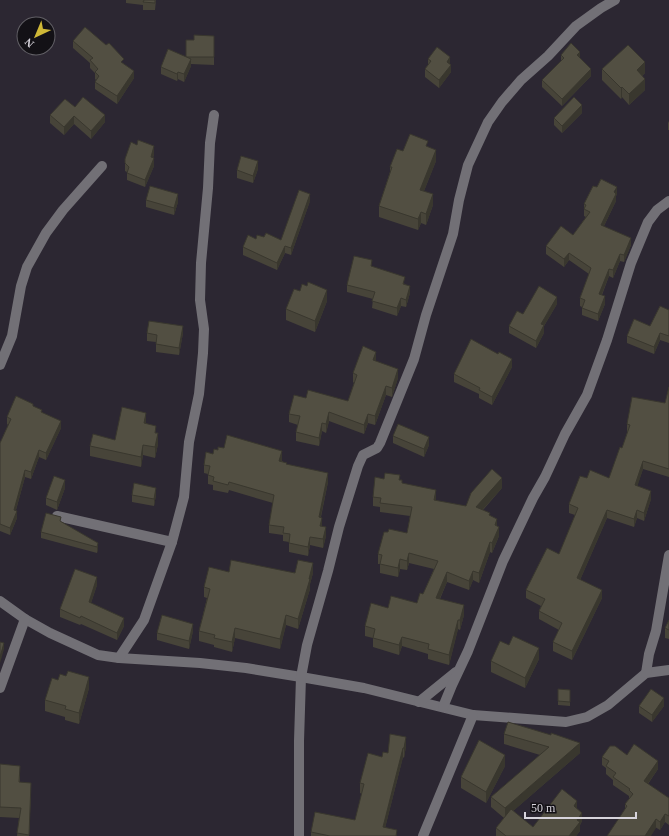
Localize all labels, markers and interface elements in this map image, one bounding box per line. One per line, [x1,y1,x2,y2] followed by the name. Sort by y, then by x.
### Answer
[16,16,56,56] north arrow
[22,36,36,50] text: N
[525,794,636,820] scale bar
[531,801,556,815] text: 50 m

